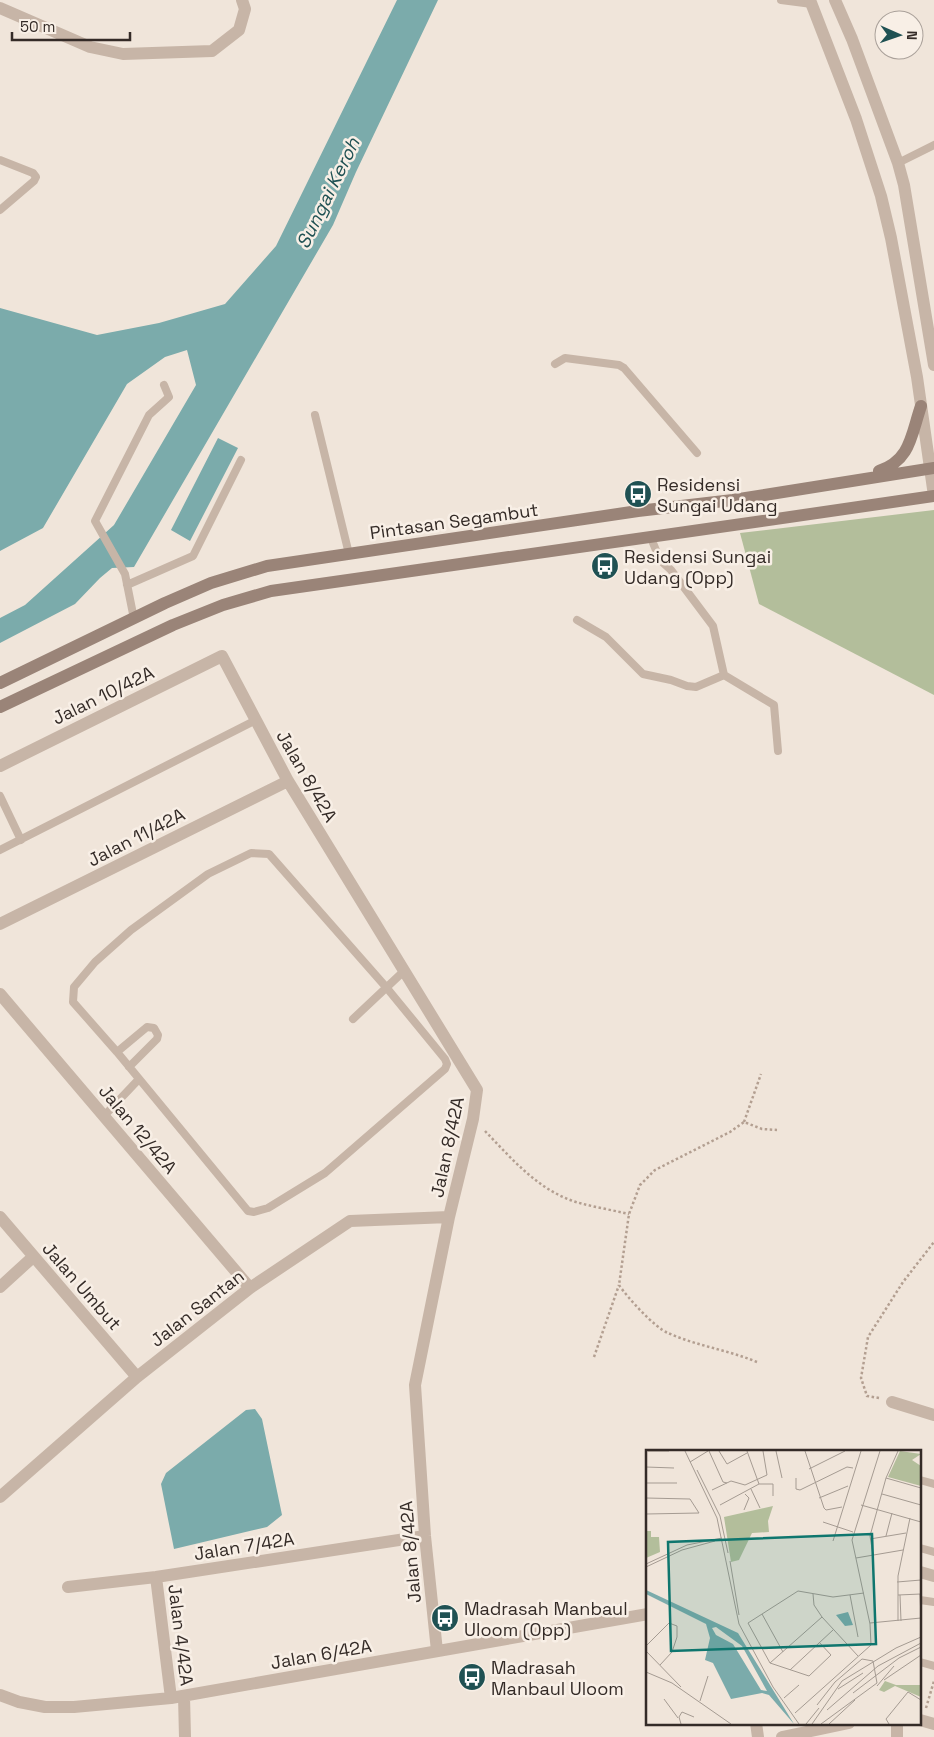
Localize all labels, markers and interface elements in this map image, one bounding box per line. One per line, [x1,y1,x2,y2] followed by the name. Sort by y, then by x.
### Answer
[12,10,130,42] scale bar
[874,10,924,60] north arrow
[20,17,55,36] text: 50 m
[903,30,921,40] text: N
[290,133,366,253] water label: Sungai Keroh
[657,473,778,517] place label: Residensi Sungai Udang
[623,479,653,509] bus stop icon: Residensi Sungai Udang
[368,498,540,544] street label: Pintasan Segambut
[624,545,771,589] place label: Residensi Sungai Udang (Opp)
[590,551,620,581] bus stop icon: Residensi Sungai Udang (Opp)
[48,661,158,729] street label: Jalan 10/42A
[271,726,343,826] street label: Jalan 8/42A
[83,803,189,871] street label: Jalan 11/42A
[94,1080,182,1178] street label: Jalan 12/42A
[425,1095,469,1199] street label: Jalan 8/42A
[37,1237,127,1335] street label: Jalan Umbut
[145,1264,249,1352] street label: Jalan Santan
[646,1450,922,1724] inset map
[394,1500,426,1604] street label: Jalan 8/42A
[192,1527,296,1565] street label: Jalan 7/42A
[163,1583,199,1687] street label: Jalan 4/42A
[464,1597,628,1641] place label: Madrasah Manbaul Uloom (Opp)
[430,1603,460,1633] bus stop icon: Madrasah Manbaul Uloom (Opp)
[269,1634,373,1674] street label: Jalan 6/42A
[491,1656,624,1700] place label: Madrasah Manbaul Uloom
[457,1662,487,1692] bus stop icon: Madrasah Manbaul Uloom

